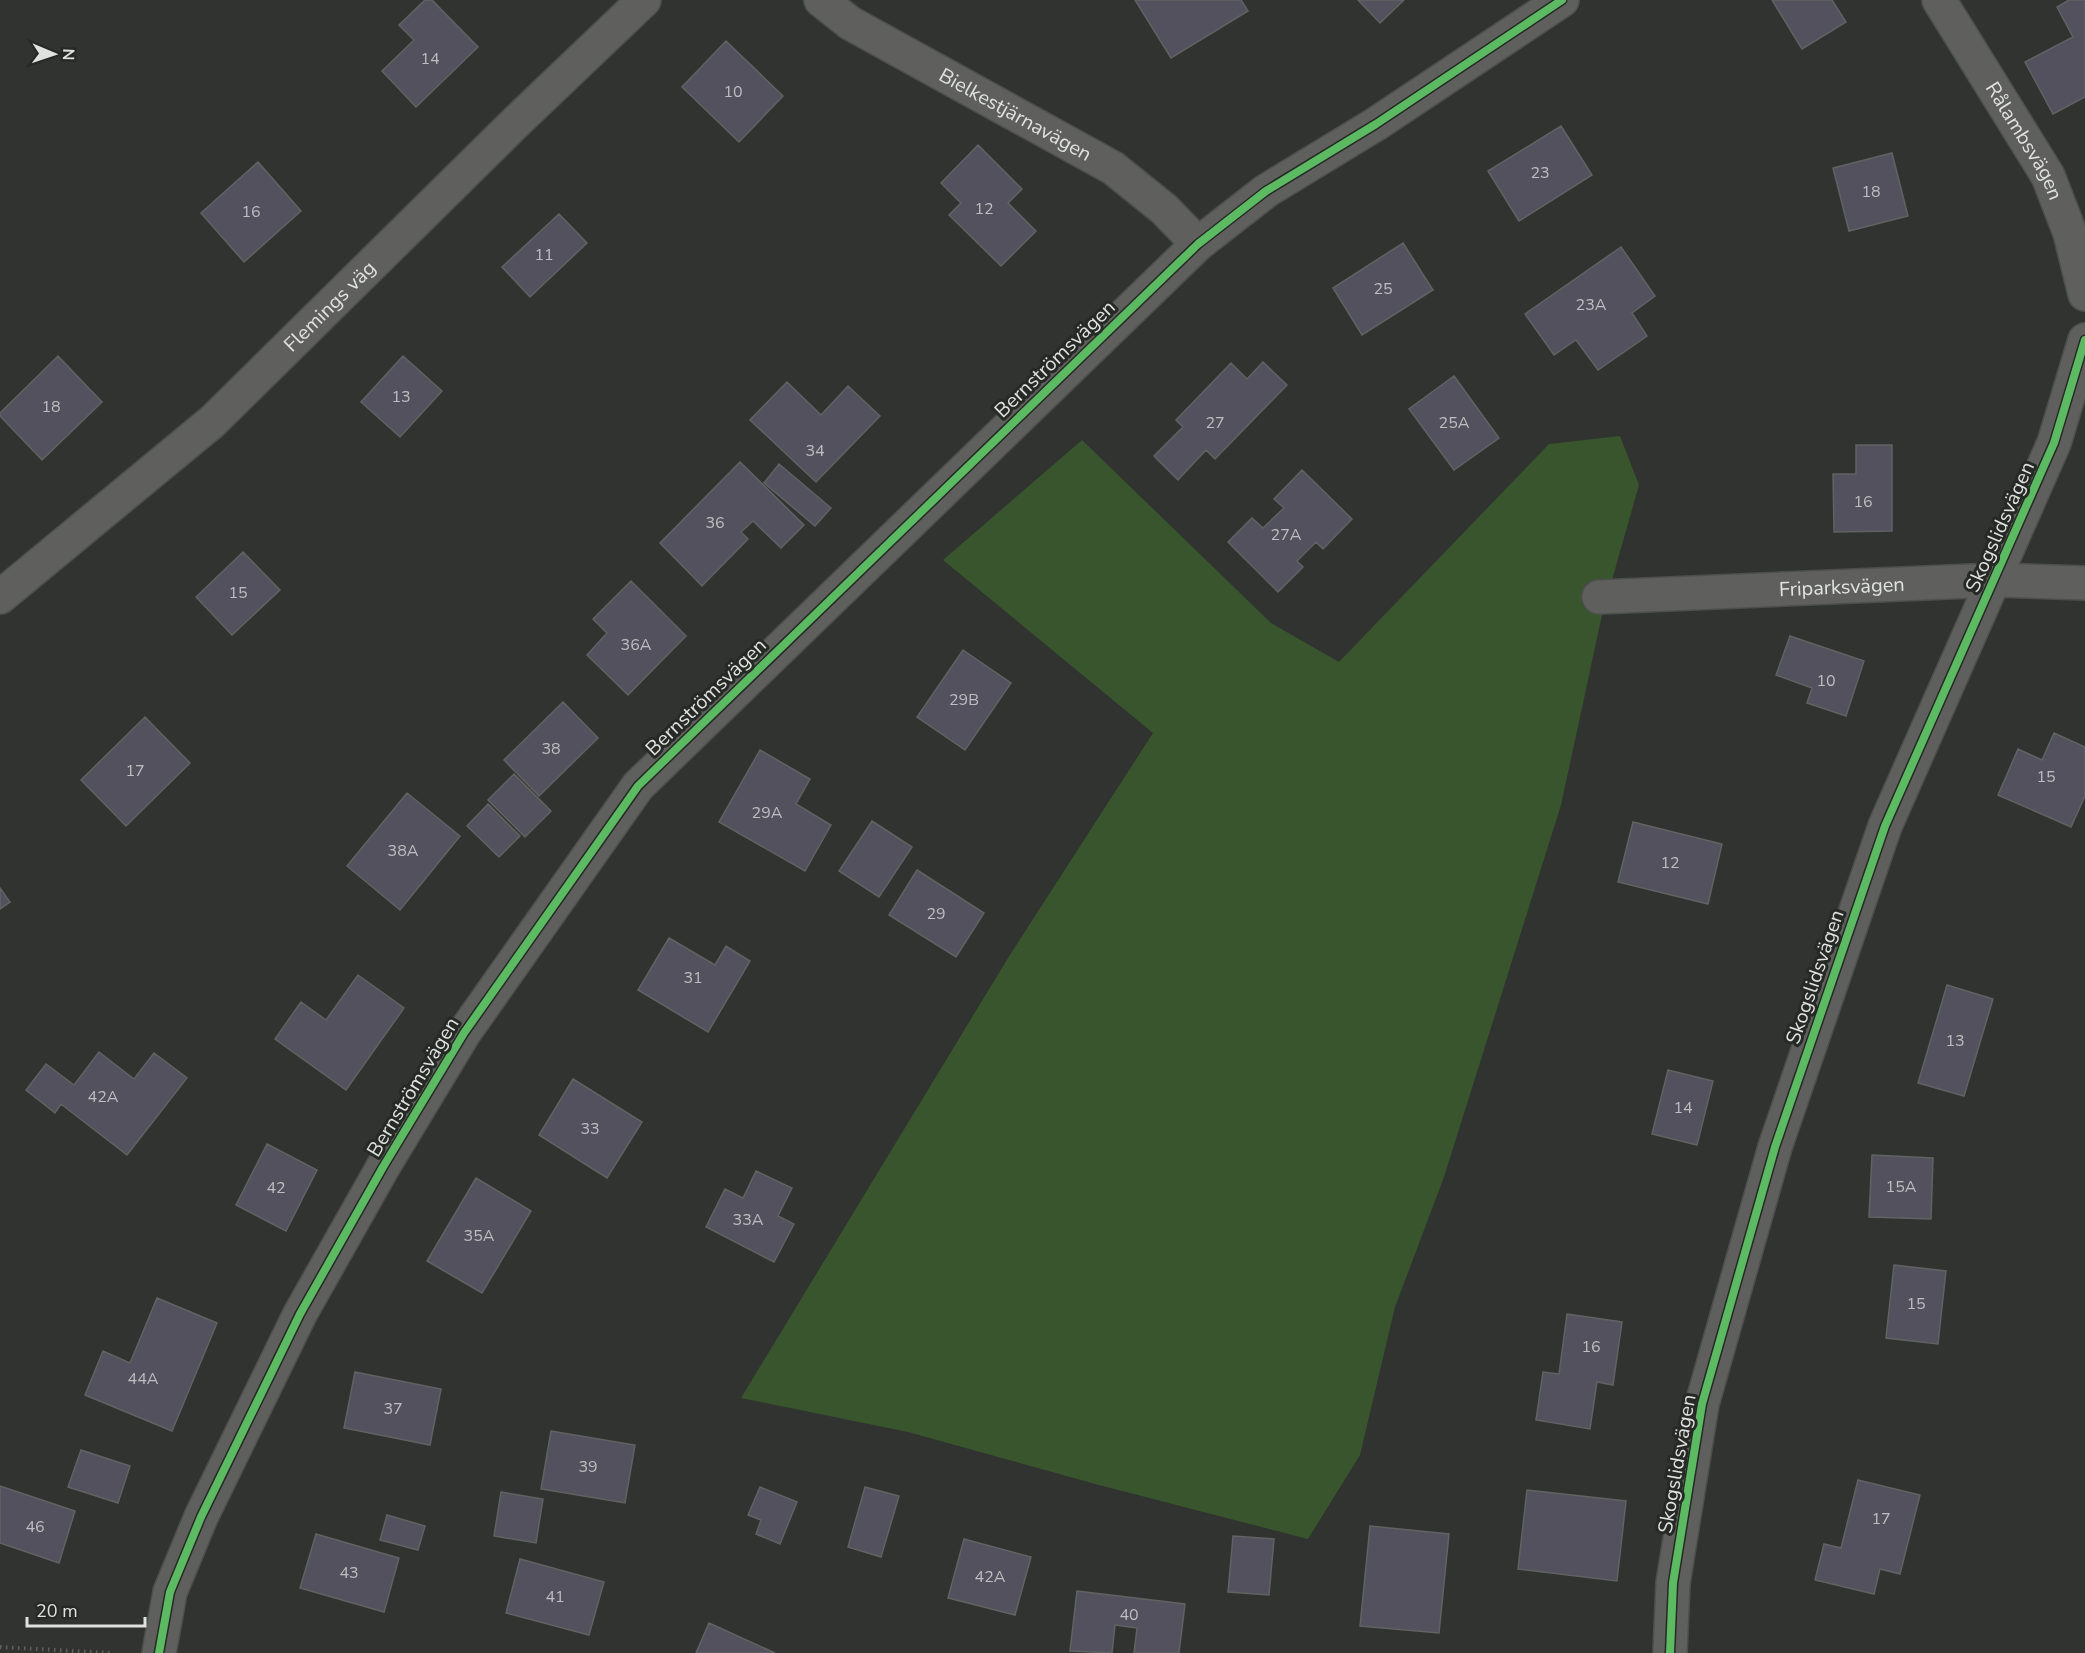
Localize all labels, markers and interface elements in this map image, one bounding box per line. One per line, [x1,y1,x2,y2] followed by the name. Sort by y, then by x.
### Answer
[24,24,84,84] north arrow
[57,48,79,61] text: N
[420,48,440,70] house number: 14
[934,61,1097,167] street label: Bielkestjärnavägen
[1979,77,2069,204] street label: Rålambsvägen
[723,81,743,103] house number: 10
[1530,162,1550,184] house number: 23
[1861,181,1881,203] house number: 18
[974,198,994,220] house number: 12
[241,201,261,223] house number: 16
[534,244,554,266] house number: 11
[277,254,382,358] street label: Flemings väg
[1373,278,1393,300] house number: 25
[989,294,1121,424] street label: Bernströmsvägen
[1576,294,1607,316] house number: 23A
[391,386,411,408] house number: 13
[41,396,61,418] house number: 18
[1205,412,1225,434] house number: 27
[1439,412,1470,434] house number: 25A
[805,440,825,462] house number: 34
[1959,457,2041,597] street label: Skogslidsvägen
[1853,491,1873,513] house number: 16
[705,512,725,534] house number: 36
[1271,524,1302,546] house number: 27A
[1778,570,1905,603] street label: Friparksvägen
[228,582,248,604] house number: 15
[640,632,772,762] street label: Bernströmsvägen
[621,634,652,656] house number: 36A
[1816,670,1836,692] house number: 10
[949,689,979,711] house number: 29B
[541,738,561,760] house number: 38
[125,760,145,782] house number: 17
[2036,766,2056,788] house number: 15
[752,802,783,824] house number: 29A
[388,840,419,862] house number: 38A
[1660,852,1680,874] house number: 12
[926,903,946,925] house number: 29
[1779,906,1851,1048] street label: Skogslidsvägen
[683,967,703,989] house number: 31
[361,1012,465,1162] street label: Bernströmsvägen
[1945,1030,1965,1052] house number: 13
[88,1086,119,1108] house number: 42A
[1673,1097,1693,1119] house number: 14
[580,1118,600,1140] house number: 33
[1886,1176,1917,1198] house number: 15A
[266,1177,286,1199] house number: 42
[733,1209,764,1231] house number: 33A
[464,1225,495,1247] house number: 35A
[1906,1293,1926,1315] house number: 15
[1581,1336,1601,1358] house number: 16
[128,1368,159,1390] house number: 44A
[1651,1392,1703,1536] street label: Skogslidsvägen
[383,1398,403,1420] house number: 37
[578,1456,598,1478] house number: 39
[1871,1508,1891,1530] house number: 17
[25,1516,45,1538] house number: 46
[339,1562,359,1584] house number: 43
[975,1566,1006,1588] house number: 42A
[545,1586,565,1608] house number: 41
[27,1590,146,1628] scale bar
[36,1599,78,1623] text: 20 m
[1119,1604,1139,1626] house number: 40

